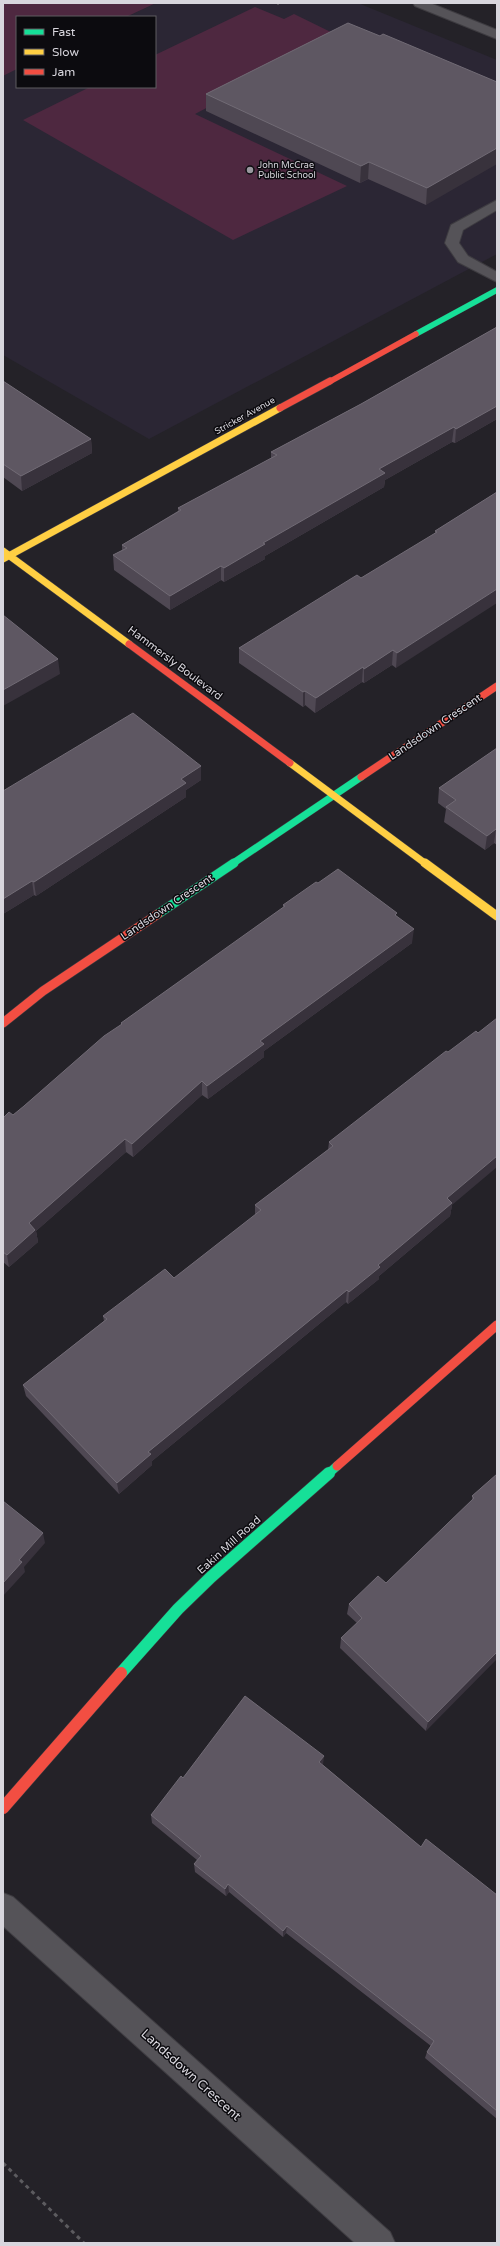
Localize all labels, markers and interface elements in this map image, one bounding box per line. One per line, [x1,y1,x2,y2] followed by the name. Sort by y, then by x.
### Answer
[16,16,156,88] legend
[52,25,76,39] text: Fast
[52,45,79,59] text: Slow
[52,65,75,79] text: Jam
[258,160,316,181] place label: John McCrae Public School
[245,165,255,175] marker: John McCrae Public School
[213,395,277,437] street label: Stricker Avenue
[125,623,225,703] street label: Hammersly Boulevard
[386,691,484,763] street label: Landsdown Crescent
[118,871,216,943] street label: Landsdown Crescent
[195,1513,263,1577] street label: Eakin Mill Road
[138,2026,244,2124] street label: Landsdown Crescent

